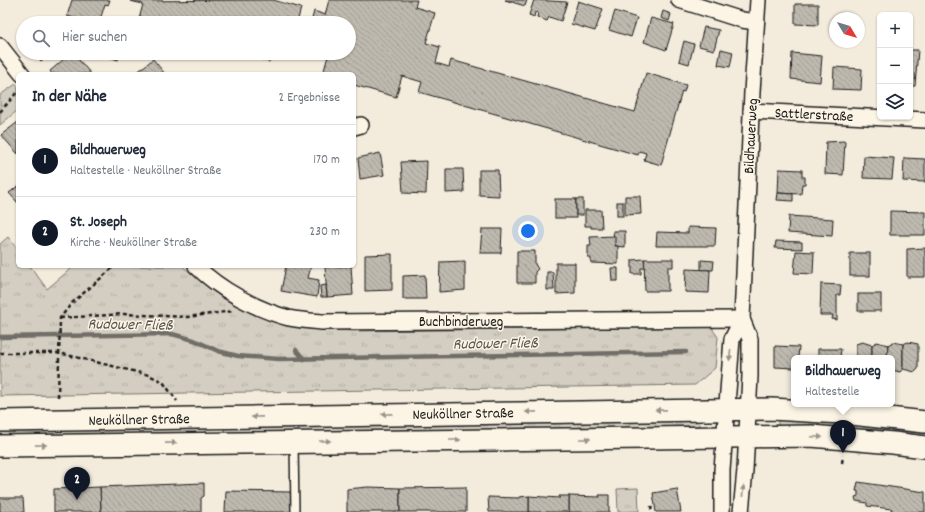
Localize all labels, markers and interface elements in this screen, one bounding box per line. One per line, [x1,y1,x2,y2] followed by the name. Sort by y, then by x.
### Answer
[829,12,865,48] north arrow
[877,12,913,120] map controls
[877,12,913,48] button: +
[16,16,356,60] search box
[30,27,52,49] icon: search
[62,27,127,49] text: Hier suchen
[877,48,913,84] button: −
[877,84,913,120] button: layers
[32,86,107,110] text: In der Nähe
[279,89,340,108] text: 2 Ergebnisse
[739,98,765,175] street label: Bildhauerweg
[774,103,854,129] street label: Sattlerstraße
[70,140,146,162] text: Bildhauerweg
[44,151,46,170] text: 1
[313,151,340,170] text: 170 m
[70,162,221,181] text: Haltestelle · Neuköllner Straße
[70,212,127,234] text: St. Joseph
[518,221,538,241] your location
[42,223,48,242] text: 2
[310,223,340,242] text: 230 m
[70,234,197,253] text: Kirche · Neuköllner Straße
[419,312,503,334] street label: Buchbinderweg
[87,313,174,338] water label: Rudower Fließ
[452,332,539,357] water label: Rudower Fließ
[727,349,733,362] one-way arrow
[791,355,895,407] popup
[805,361,881,383] text: Bildhauerweg
[805,383,859,402] text: Haltestelle
[412,403,514,427] street label: Neuköllner Straße
[654,407,667,413] one-way arrow
[88,409,190,433] street label: Neuköllner Straße
[524,409,537,415] one-way arrow
[381,411,393,418] one-way arrow
[250,414,263,420] one-way arrow
[830,420,856,453] pin: 1
[811,433,823,440] one-way arrow
[579,436,592,442] one-way arrow
[449,437,462,443] one-way arrow
[319,438,332,444] one-way arrow
[165,440,178,446] one-way arrow
[35,442,48,448] one-way arrow
[64,467,90,500] pin: 2
[740,485,747,497] one-way arrow

